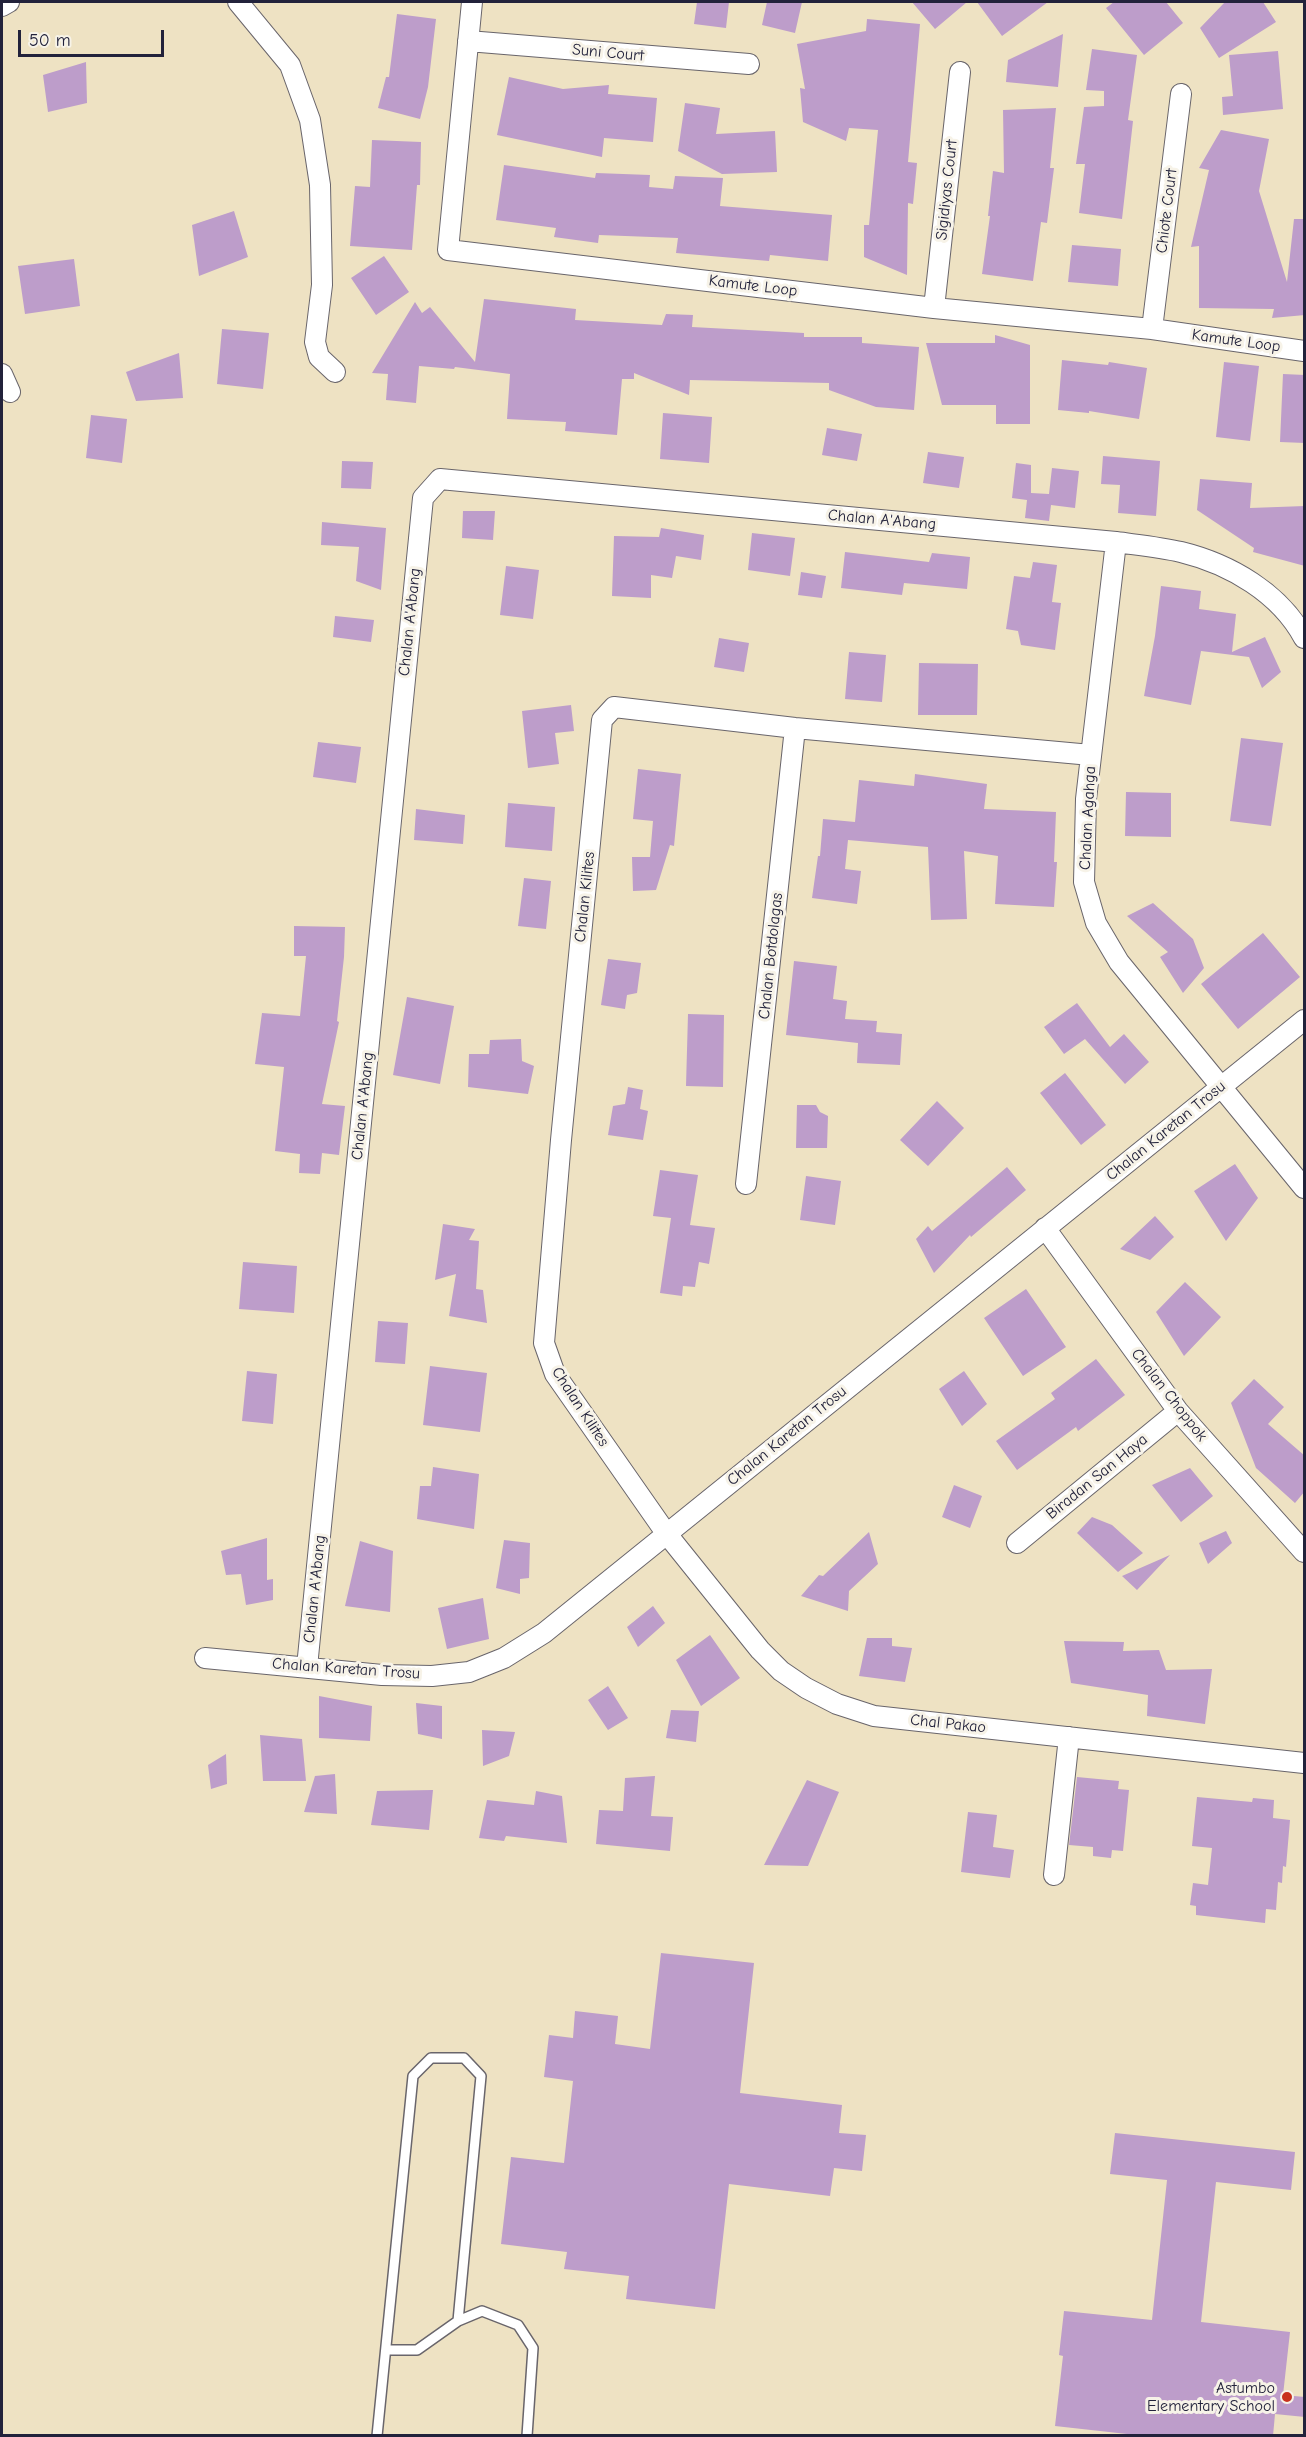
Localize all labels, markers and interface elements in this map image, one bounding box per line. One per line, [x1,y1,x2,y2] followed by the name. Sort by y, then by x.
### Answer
[21,18,166,56] scale bar
[29,30,71,51] text: 50 m
[571,40,645,66] street label: Suni Court
[932,139,962,241] street label: Sigidiyas Court
[1152,168,1182,254] street label: Chiote Court
[708,271,798,301] street label: Kamute Loop
[1190,325,1282,357] street label: Kamute Loop
[827,506,937,534] street label: Chalan A'Abang
[395,567,425,677] street label: Chalan A'Abang
[1076,766,1100,870] street label: Chalan Agahga
[571,851,599,943] street label: Chalan Kilites
[755,892,787,1020] street label: Chalan Botdolagas
[348,1051,378,1161] street label: Chalan A'Abang
[1102,1077,1230,1185] street label: Chalan Karetan Trosu
[1127,1345,1211,1445] street label: Chalan Choppok
[547,1364,613,1450] street label: Chalan Kilites
[723,1382,851,1490] street label: Chalan Karetan Trosu
[1042,1430,1152,1524] street label: Biradan San Haya
[300,1534,330,1644] street label: Chalan A'Abang
[271,1654,421,1684] street label: Chalan Karetan Trosu
[909,1710,987,1738] street label: Chal Pakao
[1147,2378,1275,2416] place label: Astumbo Elementary School
[1280,2390,1294,2404] marker: Astumbo Elementary School

